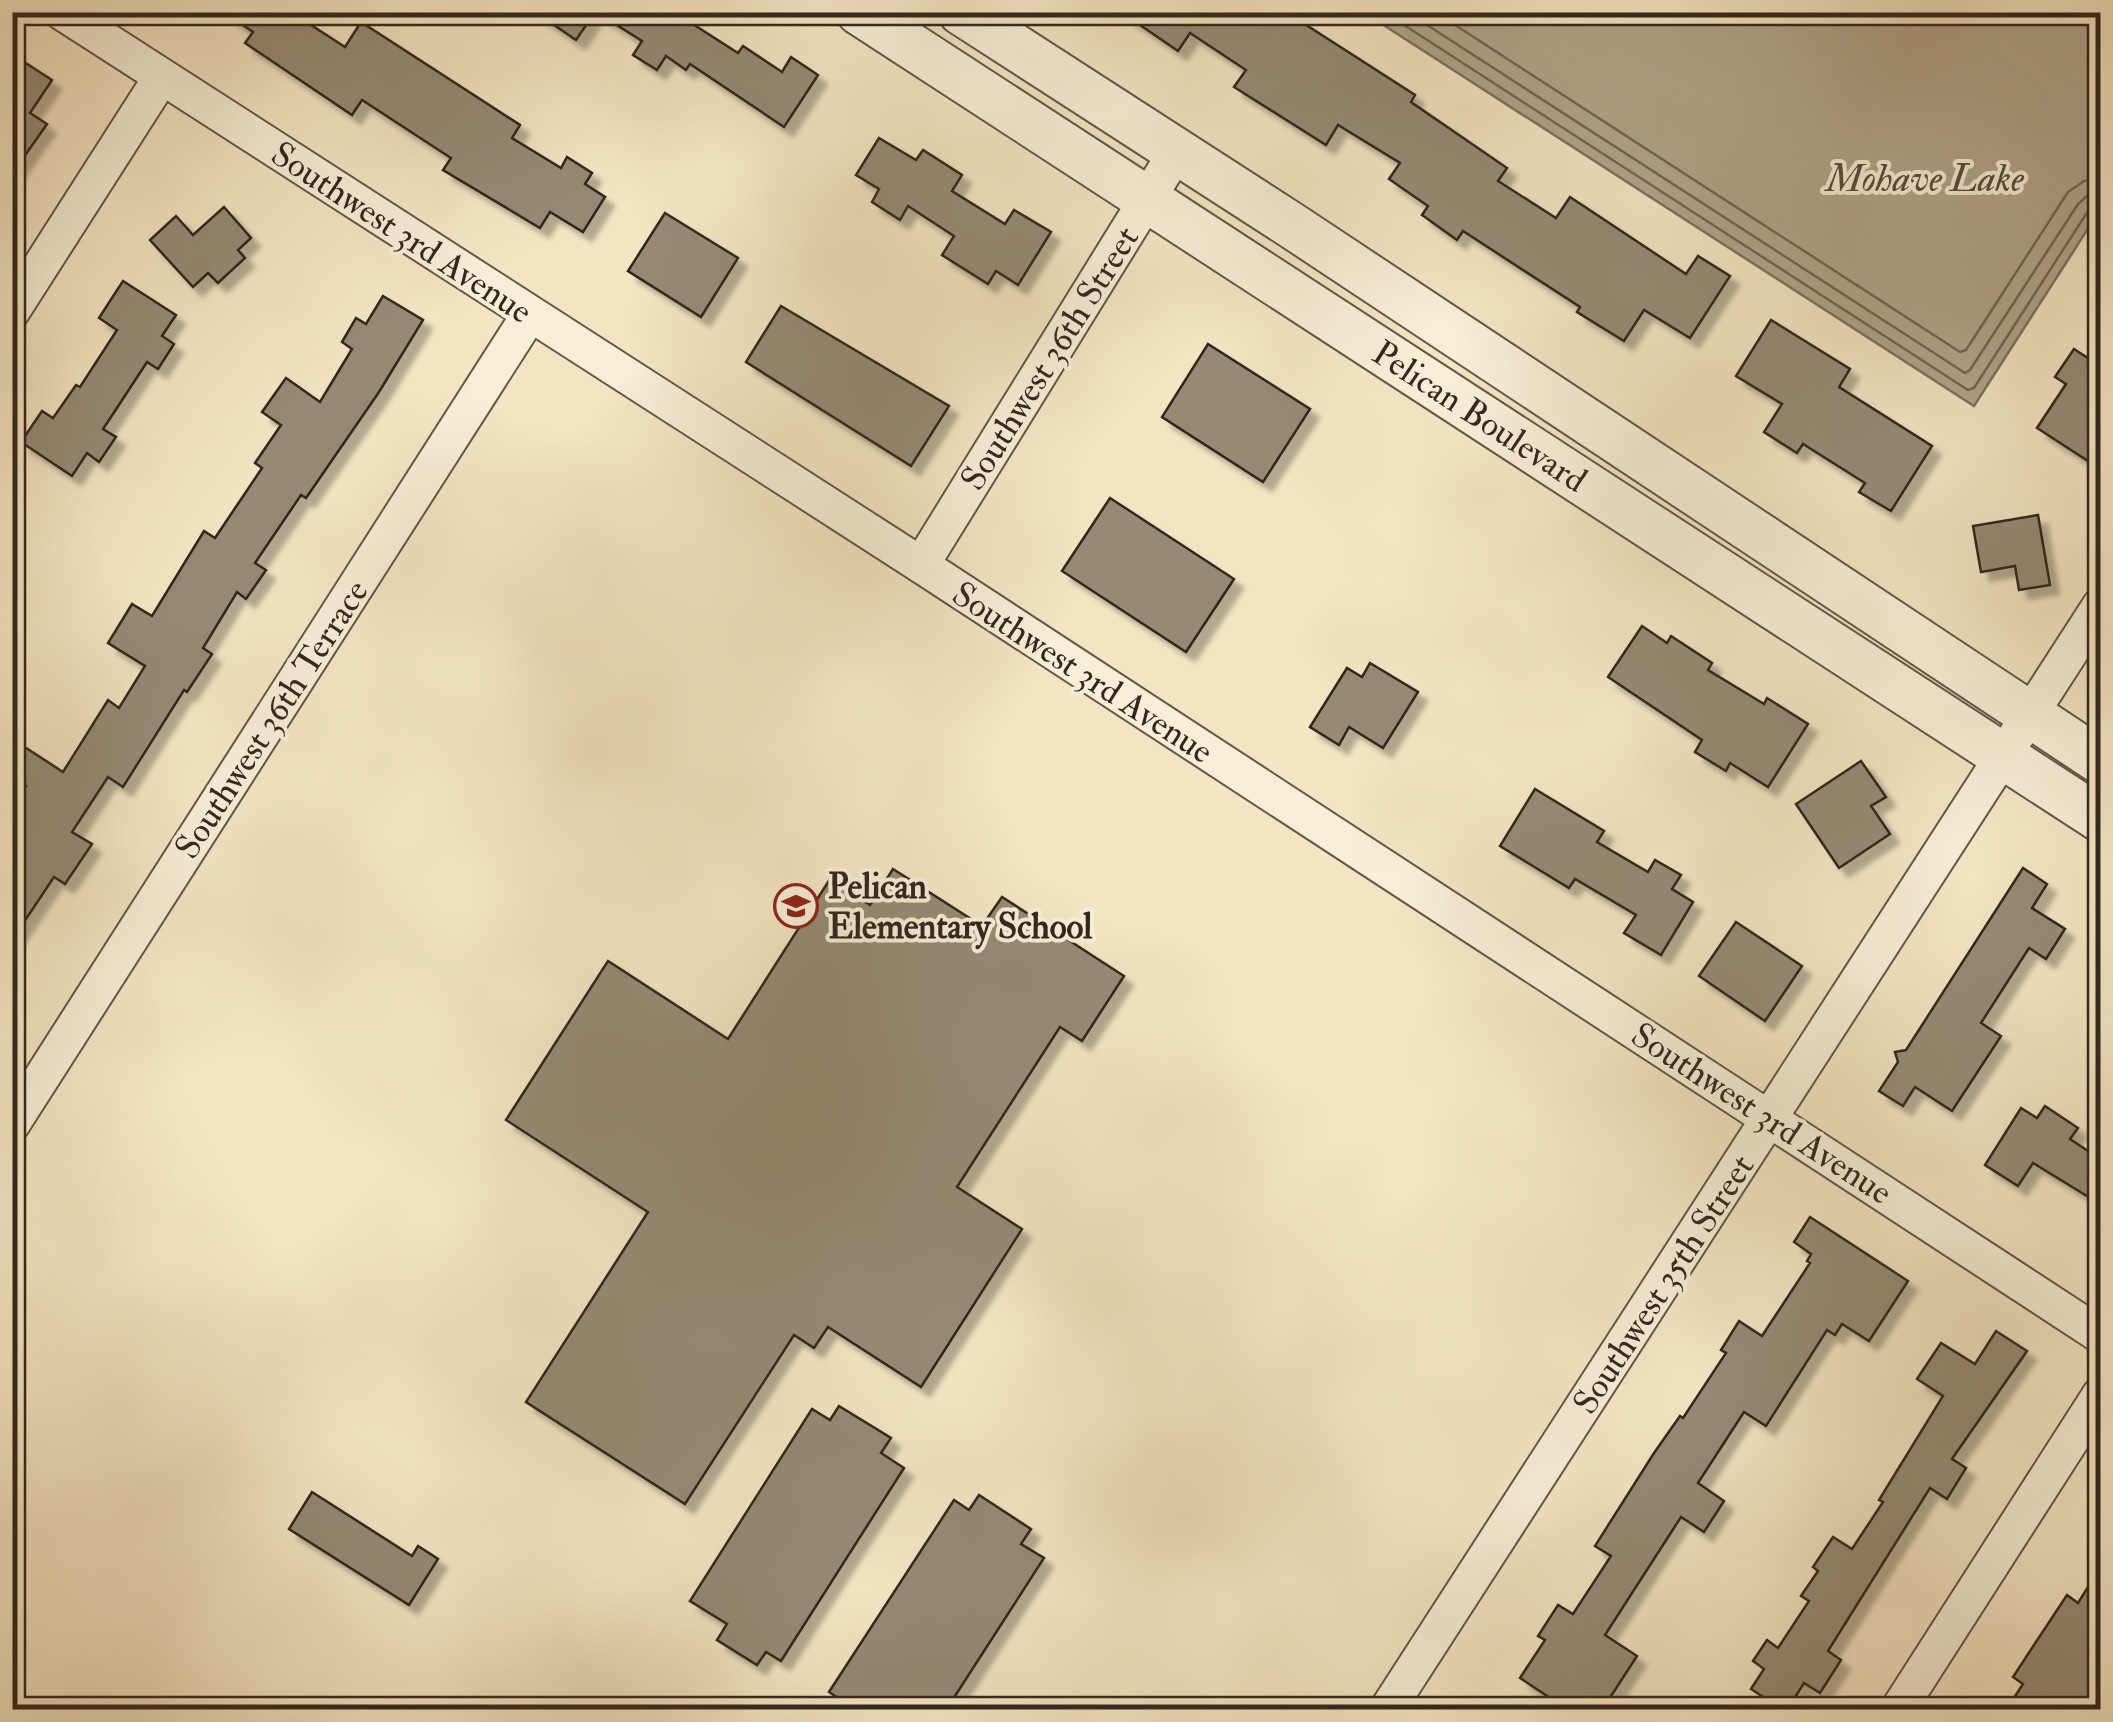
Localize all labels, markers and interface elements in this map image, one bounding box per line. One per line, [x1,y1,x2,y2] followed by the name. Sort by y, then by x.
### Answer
[263,132,540,334] street label: Southwest 3rd Avenue
[1824,155,2024,203] water label: Mohave Lake
[951,218,1149,499] street label: Southwest 36th Street
[1364,331,1595,503] street label: Pelican Boulevard
[165,572,378,867] street label: Southwest 36th Terrace
[944,572,1221,774] street label: Southwest 3rd Avenue
[828,865,1093,950] place label: Pelican Elementary School
[773,883,819,929] school or university icon: Pelican Elementary School
[1623,1013,1900,1215] street label: Southwest 3rd Avenue
[1564,1147,1764,1423] street label: Southwest 35th Street

